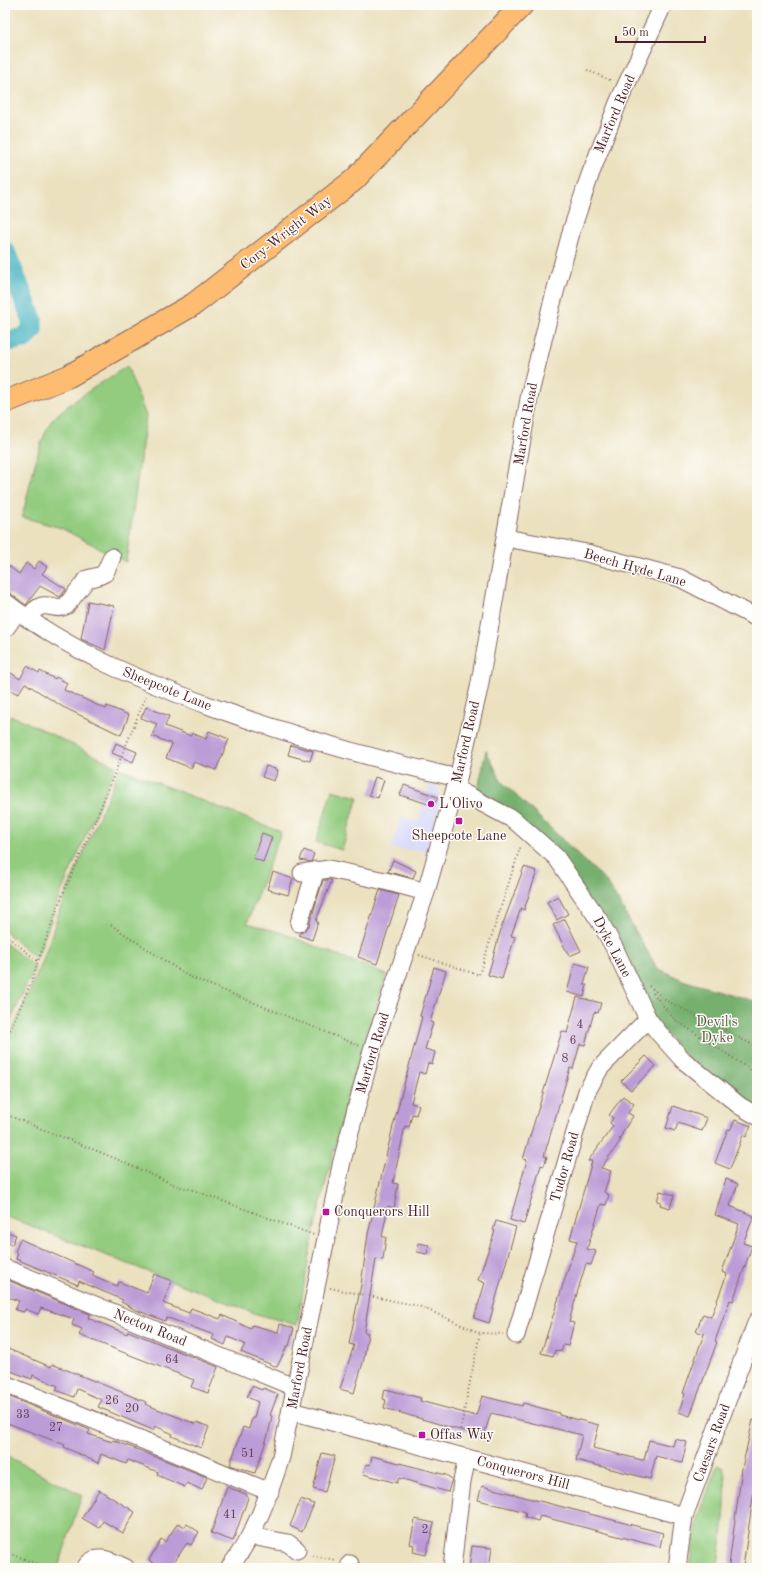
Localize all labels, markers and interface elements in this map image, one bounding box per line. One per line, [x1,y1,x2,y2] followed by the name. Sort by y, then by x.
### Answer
[616,18,705,44] scale bar
[622,26,649,39] text: 50 m
[592,73,638,155] street label: Marford Road
[238,193,335,273] street label: Cory-Wright Way
[512,381,540,467] street label: Marford Road
[582,547,688,589] street label: Beech Hyde Lane
[120,665,214,713] street label: Sheepcote Lane
[450,699,482,785] street label: Marford Road
[439,797,483,811] place label: L'Olivo
[426,799,436,809] marker: L'Olivo
[454,816,464,826] marker: Sheepcote Lane
[411,829,507,843] place label: Sheepcote Lane
[590,914,634,980] street label: Dyke Lane
[354,1011,392,1095] street label: Marford Road
[696,1015,738,1045] park label: Devil's Dyke
[577,1019,584,1031] house number: 4
[570,1035,577,1047] house number: 6
[562,1053,569,1065] house number: 8
[548,1130,582,1204] street label: Tudor Road
[334,1205,430,1219] place label: Conquerors Hill
[321,1207,331,1217] marker: Conquerors Hill
[111,1307,189,1349] street label: Necton Road
[285,1325,315,1411] street label: Marford Road
[165,1354,179,1366] house number: 64
[105,1395,119,1407] house number: 26
[691,1402,733,1484] street label: Caesars Road
[125,1403,139,1415] house number: 20
[16,1409,30,1421] house number: 33
[49,1422,63,1434] house number: 27
[430,1428,494,1442] place label: Offas Way
[417,1430,427,1440] marker: Offas Way
[241,1447,255,1460] house number: 51
[475,1454,571,1492] street label: Conquerors Hill
[223,1509,237,1521] house number: 41
[422,1524,428,1536] house number: 2

